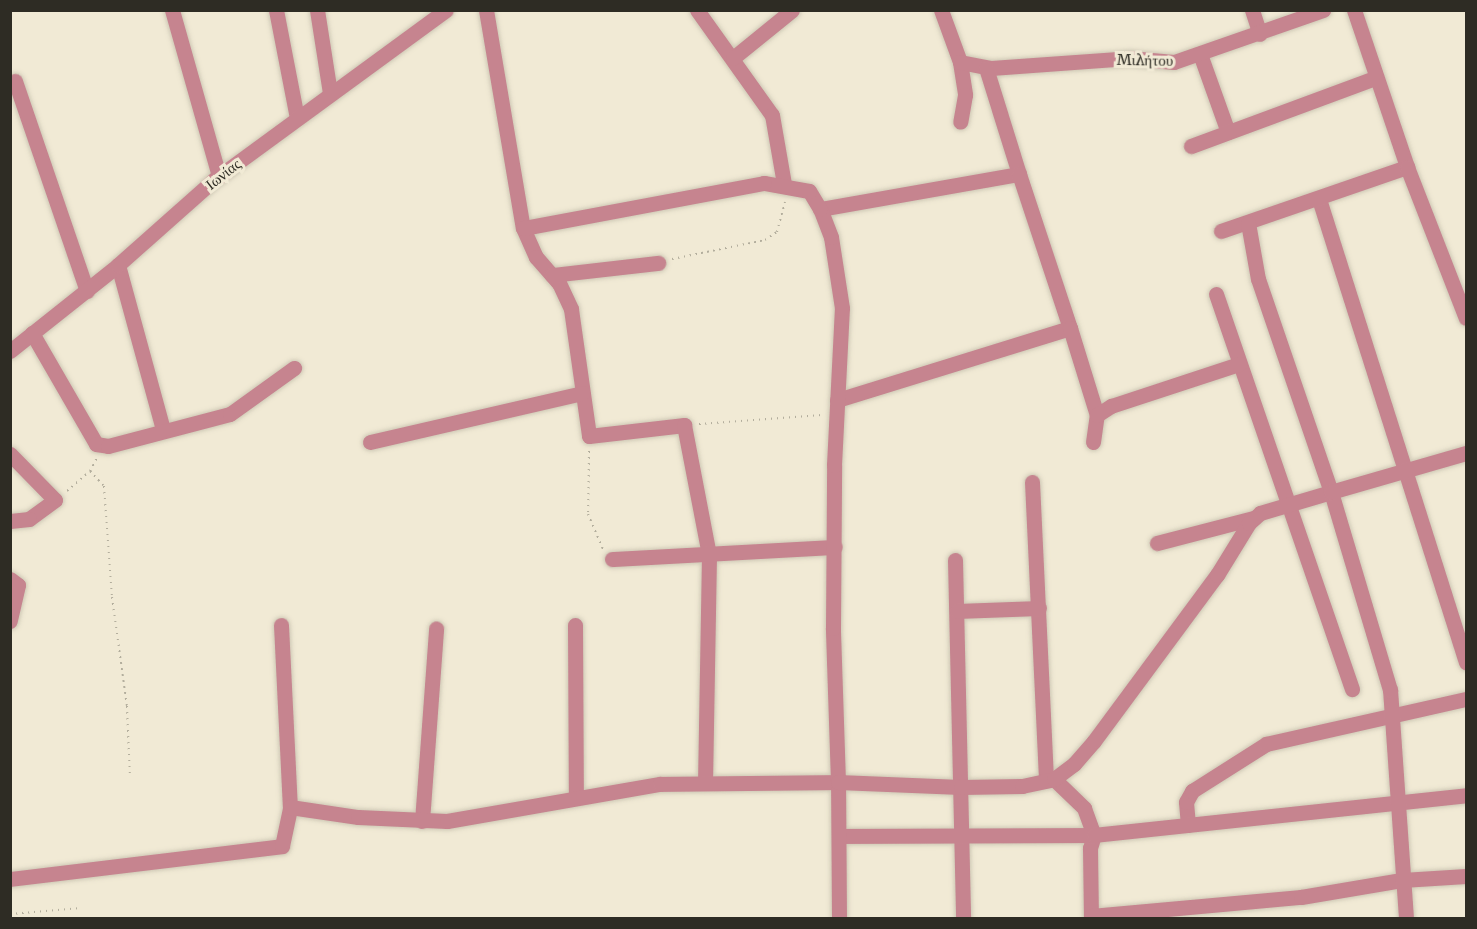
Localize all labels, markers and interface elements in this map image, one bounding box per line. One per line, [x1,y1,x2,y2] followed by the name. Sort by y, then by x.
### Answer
[1117,51,1173,69] street label: Μιλήτου
[202,155,244,193] street label: Ιωνίας

